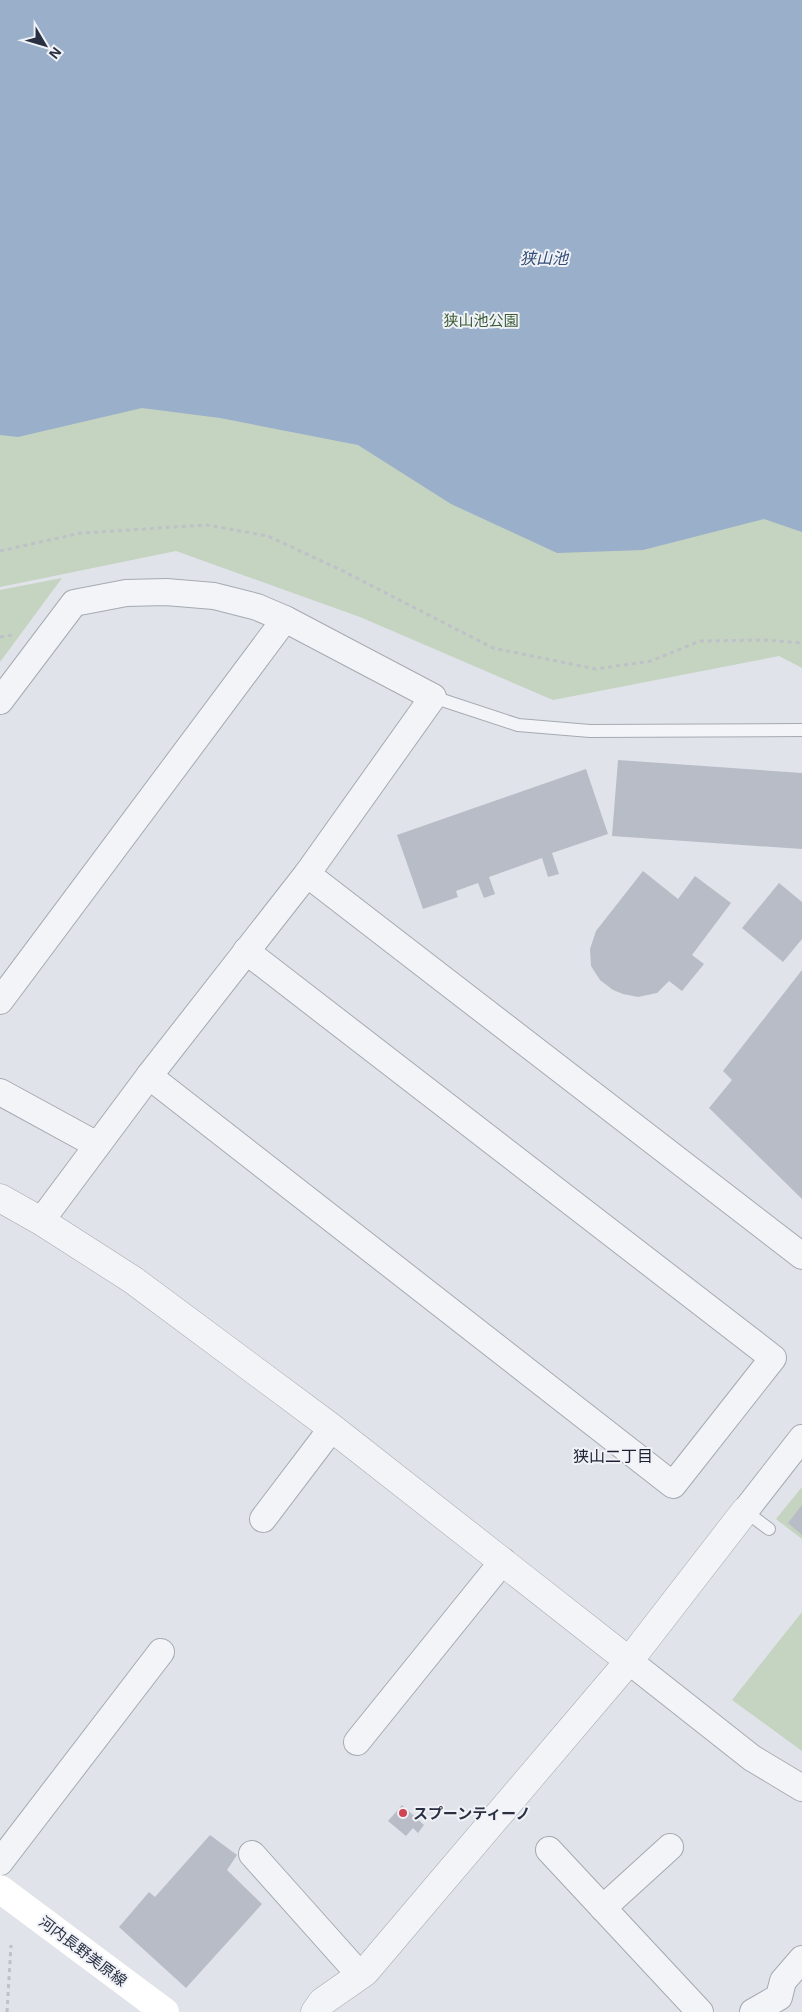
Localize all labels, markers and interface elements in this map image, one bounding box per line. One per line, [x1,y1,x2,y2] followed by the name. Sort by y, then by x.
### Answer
[20,20,70,70] north arrow
[46,44,65,62] text: N
[520,250,570,267] water label: 狭山池
[443,312,519,329] park label: 狭山池公園
[573,1448,653,1465] district label: 狭山二丁目
[413,1805,530,1822] place label: スプーンティーノ
[397,1807,409,1819] marker: スプーンティーノ
[36,1913,130,1989] street label: 河内長野美原線

